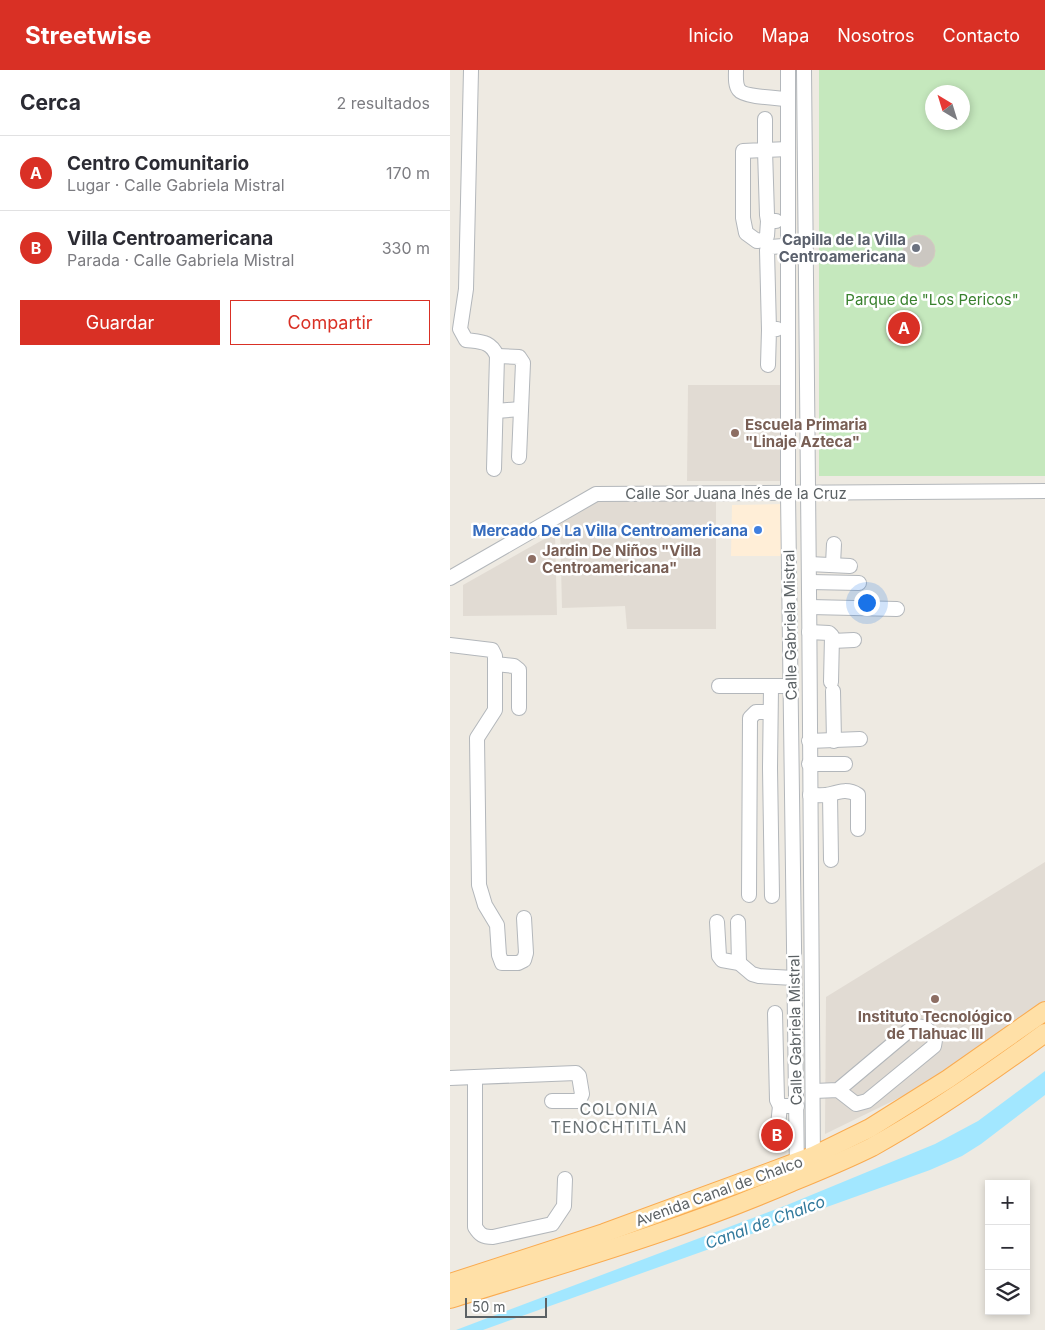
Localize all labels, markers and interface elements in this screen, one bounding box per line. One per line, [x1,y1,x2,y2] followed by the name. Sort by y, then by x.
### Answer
[25,21,151,50] text: Streetwise
[688,25,734,46] text: Inicio
[762,25,809,46] text: Mapa
[837,25,915,46] text: Nosotros
[943,25,1020,46] text: Contacto
[925,85,970,130] north arrow
[20,90,81,115] text: Cerca
[337,93,430,113] text: 2 resultados
[67,152,249,175] text: Centro Comunitario
[30,163,42,183] text: A
[386,163,430,183] text: 170 m
[67,175,285,195] text: Lugar · Calle Gabriela Mistral
[67,227,273,250] text: Villa Centroamericana
[779,230,906,266] place label: Capilla de la Villa Centroamericana
[31,238,41,258] text: B
[382,238,430,258] text: 330 m
[910,242,922,254] marker: Capilla de la Villa Centroamericana
[67,250,294,270] text: Parada · Calle Gabriela Mistral
[845,290,1019,309] park label: Parque de "Los Pericos"
[20,300,220,345] button: Guardar
[230,300,430,345] button: Compartir
[888,309,920,347] pin: A
[745,415,867,451] place label: Escuela Primaria "Linaje Azteca"
[729,427,741,439] marker: Escuela Primaria "Linaje Azteca"
[625,484,847,503] street label: Calle Sor Juana Inés de la Cruz
[472,521,748,540] place label: Mercado De La Villa Centroamericana
[752,524,764,536] marker: Mercado De La Villa Centroamericana
[542,541,701,577] place label: Jardin De Niños "Villa Centroamericana"
[779,550,801,700] street label: Calle Gabriela Mistral
[526,553,538,565] marker: Jardin De Niños "Villa Centroamericana"
[854,590,880,616] your location
[784,955,806,1105] street label: Calle Gabriela Mistral
[929,993,941,1005] marker: Instituto Tecnológico de Tlahuac III
[858,1007,1012,1043] place label: Instituto Tecnológico de Tlahuac III
[551,1099,687,1137] district label: COLONIA TENOCHTITLÁN
[761,1116,793,1154] pin: B
[633,1152,805,1230] street label: Avenida Canal de Chalco
[985,1180,1030,1315] map controls
[985,1180,1030,1225] button: +
[702,1191,828,1253] water label: Canal de Chalco
[985,1225,1030,1270] button: −
[985,1270,1030,1315] button: layers
[465,1295,548,1318] scale bar
[472,1298,506,1315] text: 50 m

